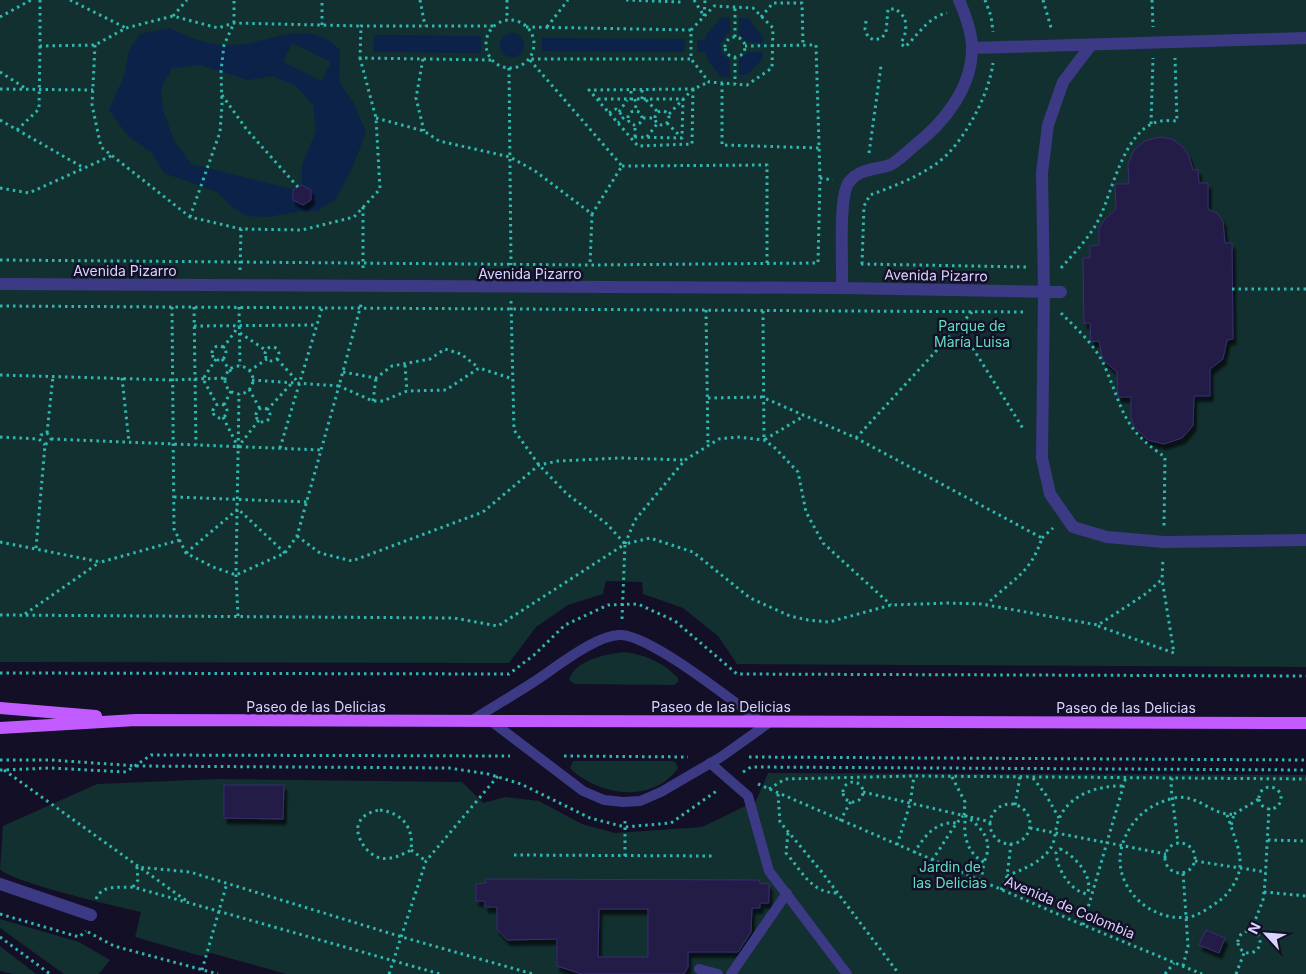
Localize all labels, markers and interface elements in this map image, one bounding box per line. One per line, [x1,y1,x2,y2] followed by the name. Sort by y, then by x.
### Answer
[73,262,177,279] street label: Avenida Pizarro
[478,265,582,282] street label: Avenida Pizarro
[884,266,988,284] street label: Avenida Pizarro
[934,317,1010,350] park label: Parque de María Luisa
[246,698,386,715] street label: Paseo de las Delicias
[651,698,791,715] street label: Paseo de las Delicias
[1056,699,1196,716] street label: Paseo de las Delicias
[913,858,987,891] park label: Jardin de las Delicias
[1002,872,1138,942] street label: Avenida de Colombia
[1241,909,1291,959] north arrow
[1244,920,1264,937] text: N

